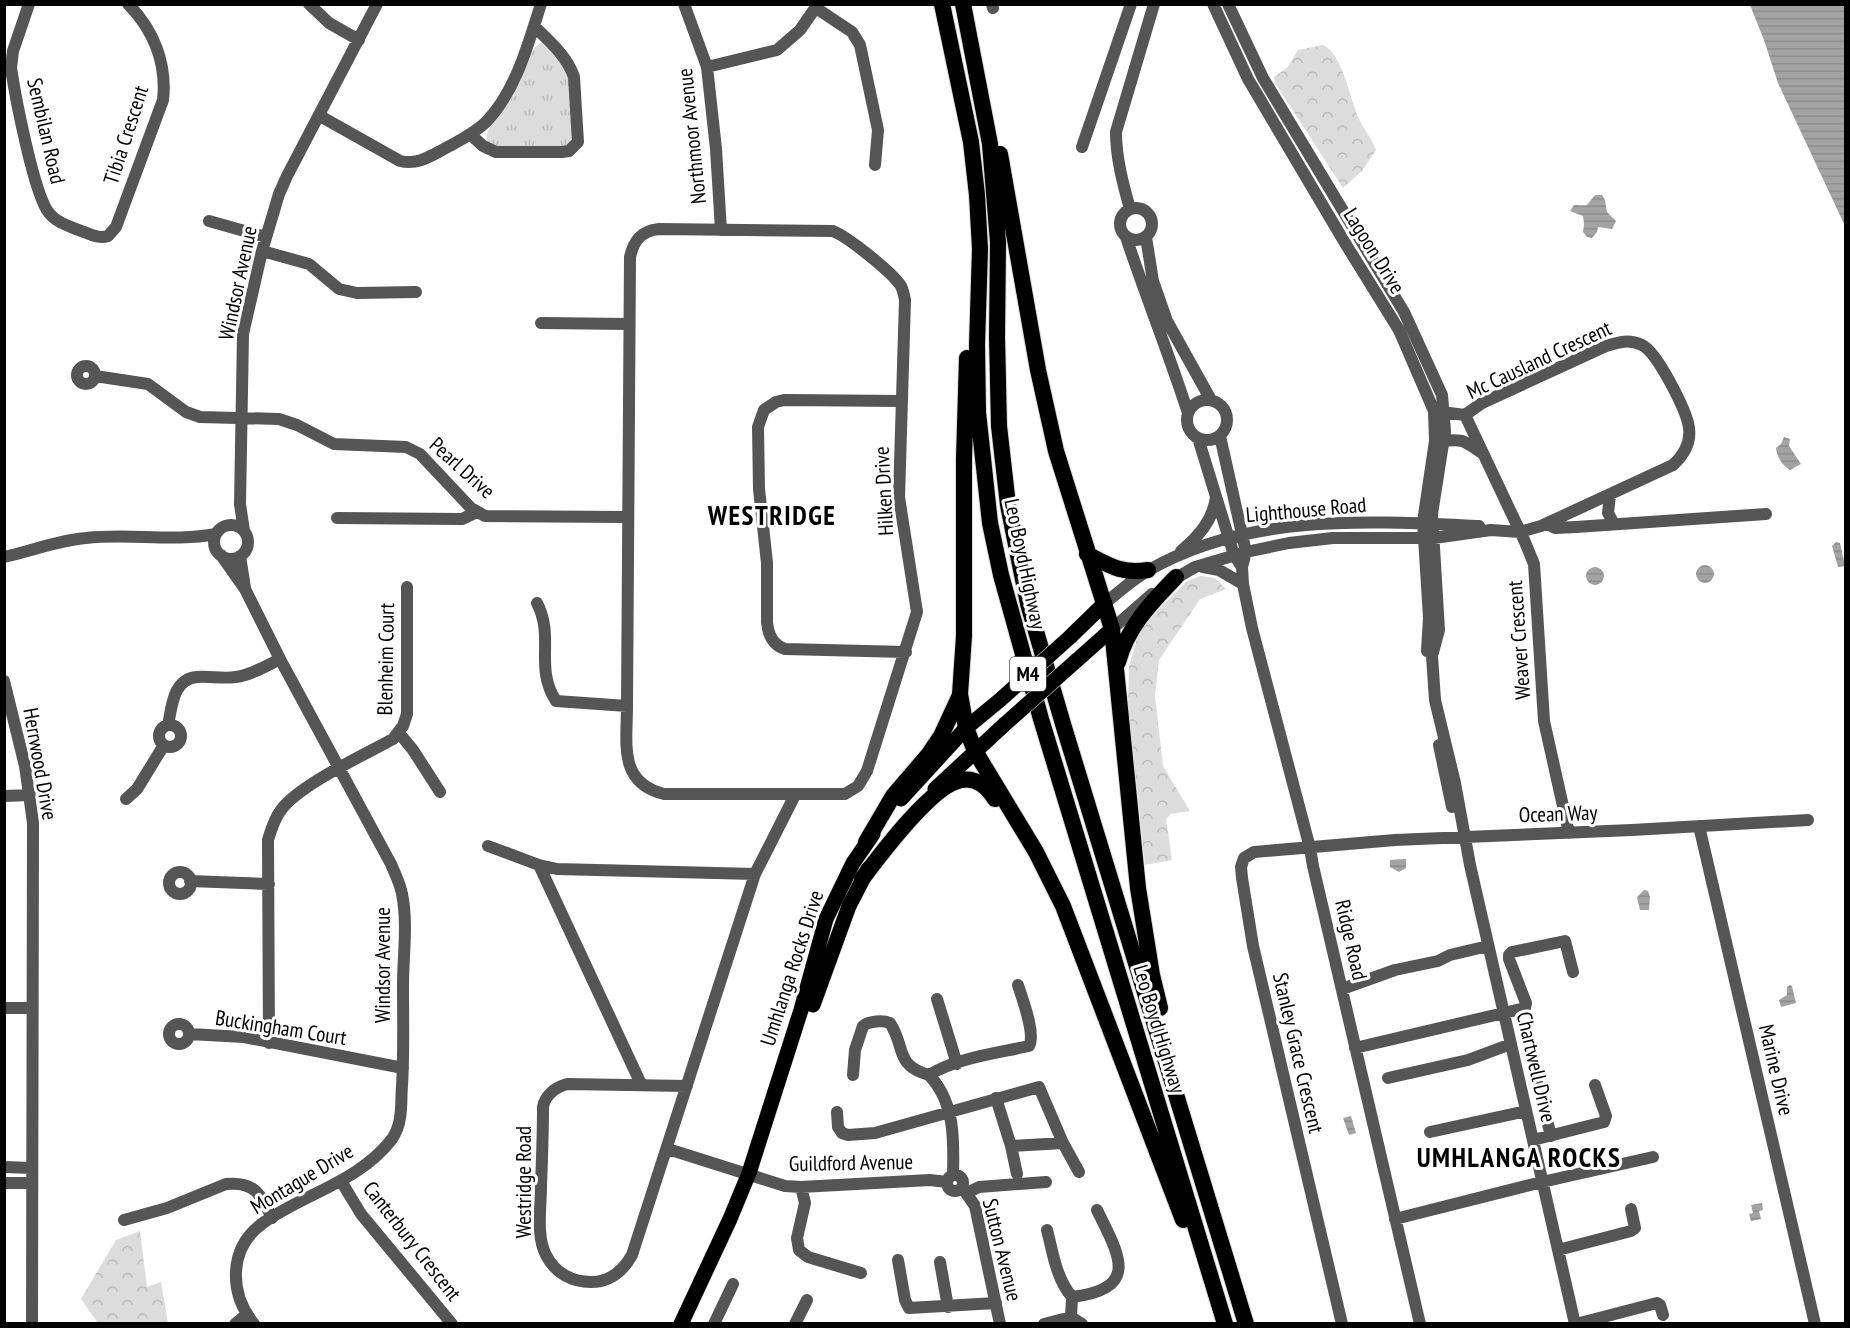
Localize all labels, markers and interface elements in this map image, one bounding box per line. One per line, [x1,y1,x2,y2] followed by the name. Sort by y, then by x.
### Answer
[671,67,712,205] street label: Northmoor Avenue
[21,75,72,186] street label: Sembilan Road
[97,82,154,188] street label: Tibia Crescent
[1338,203,1411,299] street label: Lagoon Drive
[212,223,263,342] street label: Windsor Avenue
[1462,314,1616,405] street label: Mc Causland Crescent
[424,431,501,504] street label: Pearl Drive
[868,446,899,536] street label: Hilken Drive
[1245,491,1367,528] street label: Lighthouse Road
[998,496,1053,632] street label: Leo Boyd Highway
[707,498,836,532] district label: WESTRIDGE
[1501,579,1536,700] street label: Weaver Crescent
[371,602,400,715] street label: Blenheim Court
[1010,657,1046,691] road number: M4
[17,706,64,822] street label: Herrwood Drive
[1518,799,1598,828] street label: Ocean Way
[754,887,829,1049] street label: Umhlanga Rocks Drive
[1329,897,1374,983] street label: Ridge Road
[369,907,396,1023] street label: Windsor Avenue
[1127,961,1192,1096] street label: Leo Boyd Highway
[1267,970,1330,1136] street label: Stanley Grace Crescent
[214,1004,349,1051] street label: Buckingham Court
[1511,1009,1562,1125] street label: Chartwell Drive
[1753,1022,1800,1118] street label: Marine Drive
[510,1126,537,1238] street label: Westridge Road
[245,1137,358,1220] street label: Montague Drive
[1417,1140,1621,1174] district label: UMHLANGA ROCKS
[789,1148,913,1177] street label: Guildford Avenue
[357,1175,468,1306] street label: Canterbury Crescent
[977,1196,1028,1304] street label: Sutton Avenue

